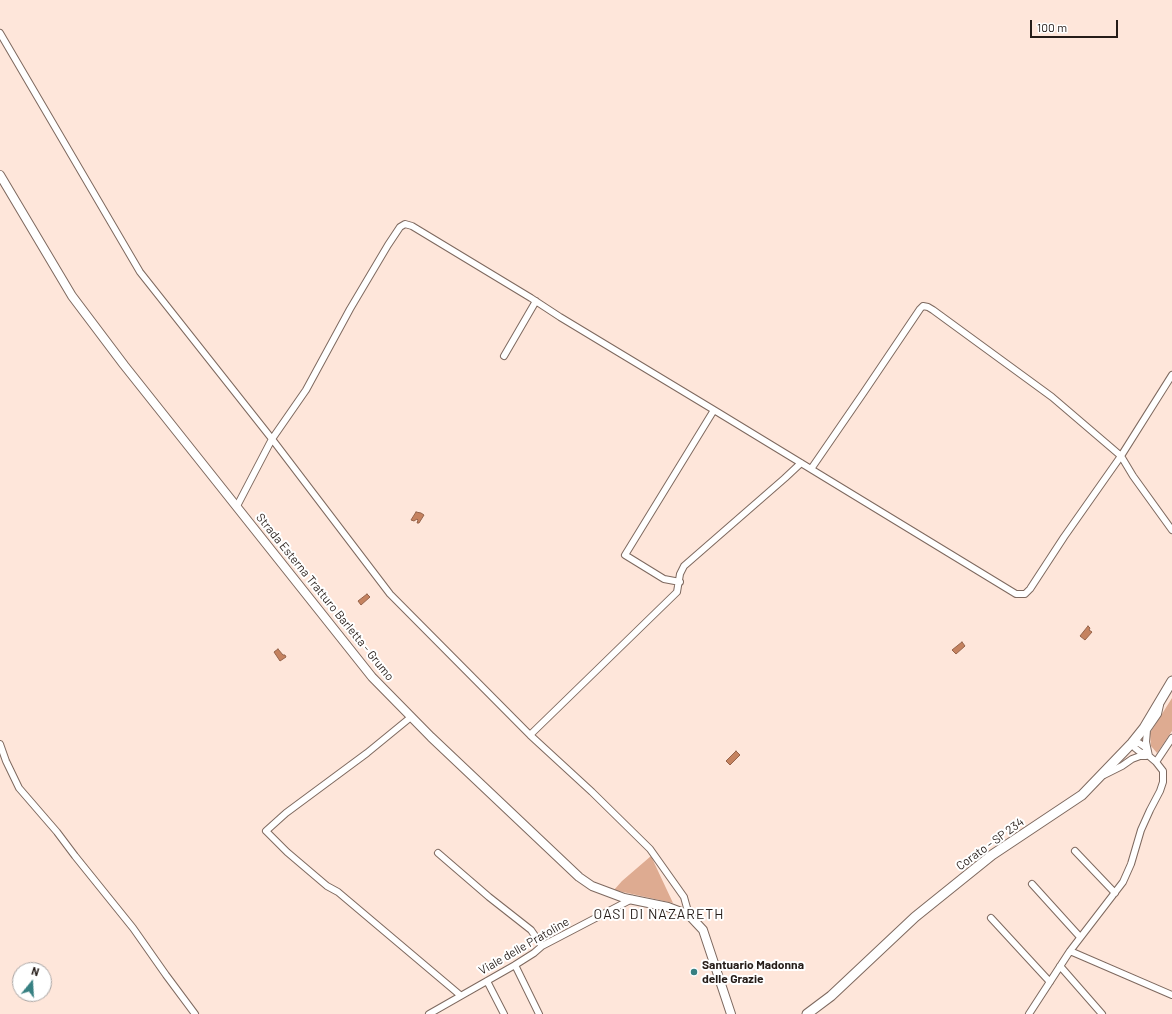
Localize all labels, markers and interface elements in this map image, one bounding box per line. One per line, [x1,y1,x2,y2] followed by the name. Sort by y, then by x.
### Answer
[1032,12,1120,38] scale bar
[1037,20,1067,34] text: 100 m
[253,511,397,683] street label: Strada Esterna Tratturo Barletta - Grumo
[953,815,1027,873] street label: Corato - SP 234
[594,906,724,922] district label: OASI DI NAZARETH
[476,914,572,978] street label: Viale delle Pratoline
[702,958,804,986] place label: Santuario Madonna delle Grazie
[12,962,52,1002] north arrow
[30,964,41,978] text: N
[689,967,699,977] marker: Santuario Madonna delle Grazie

